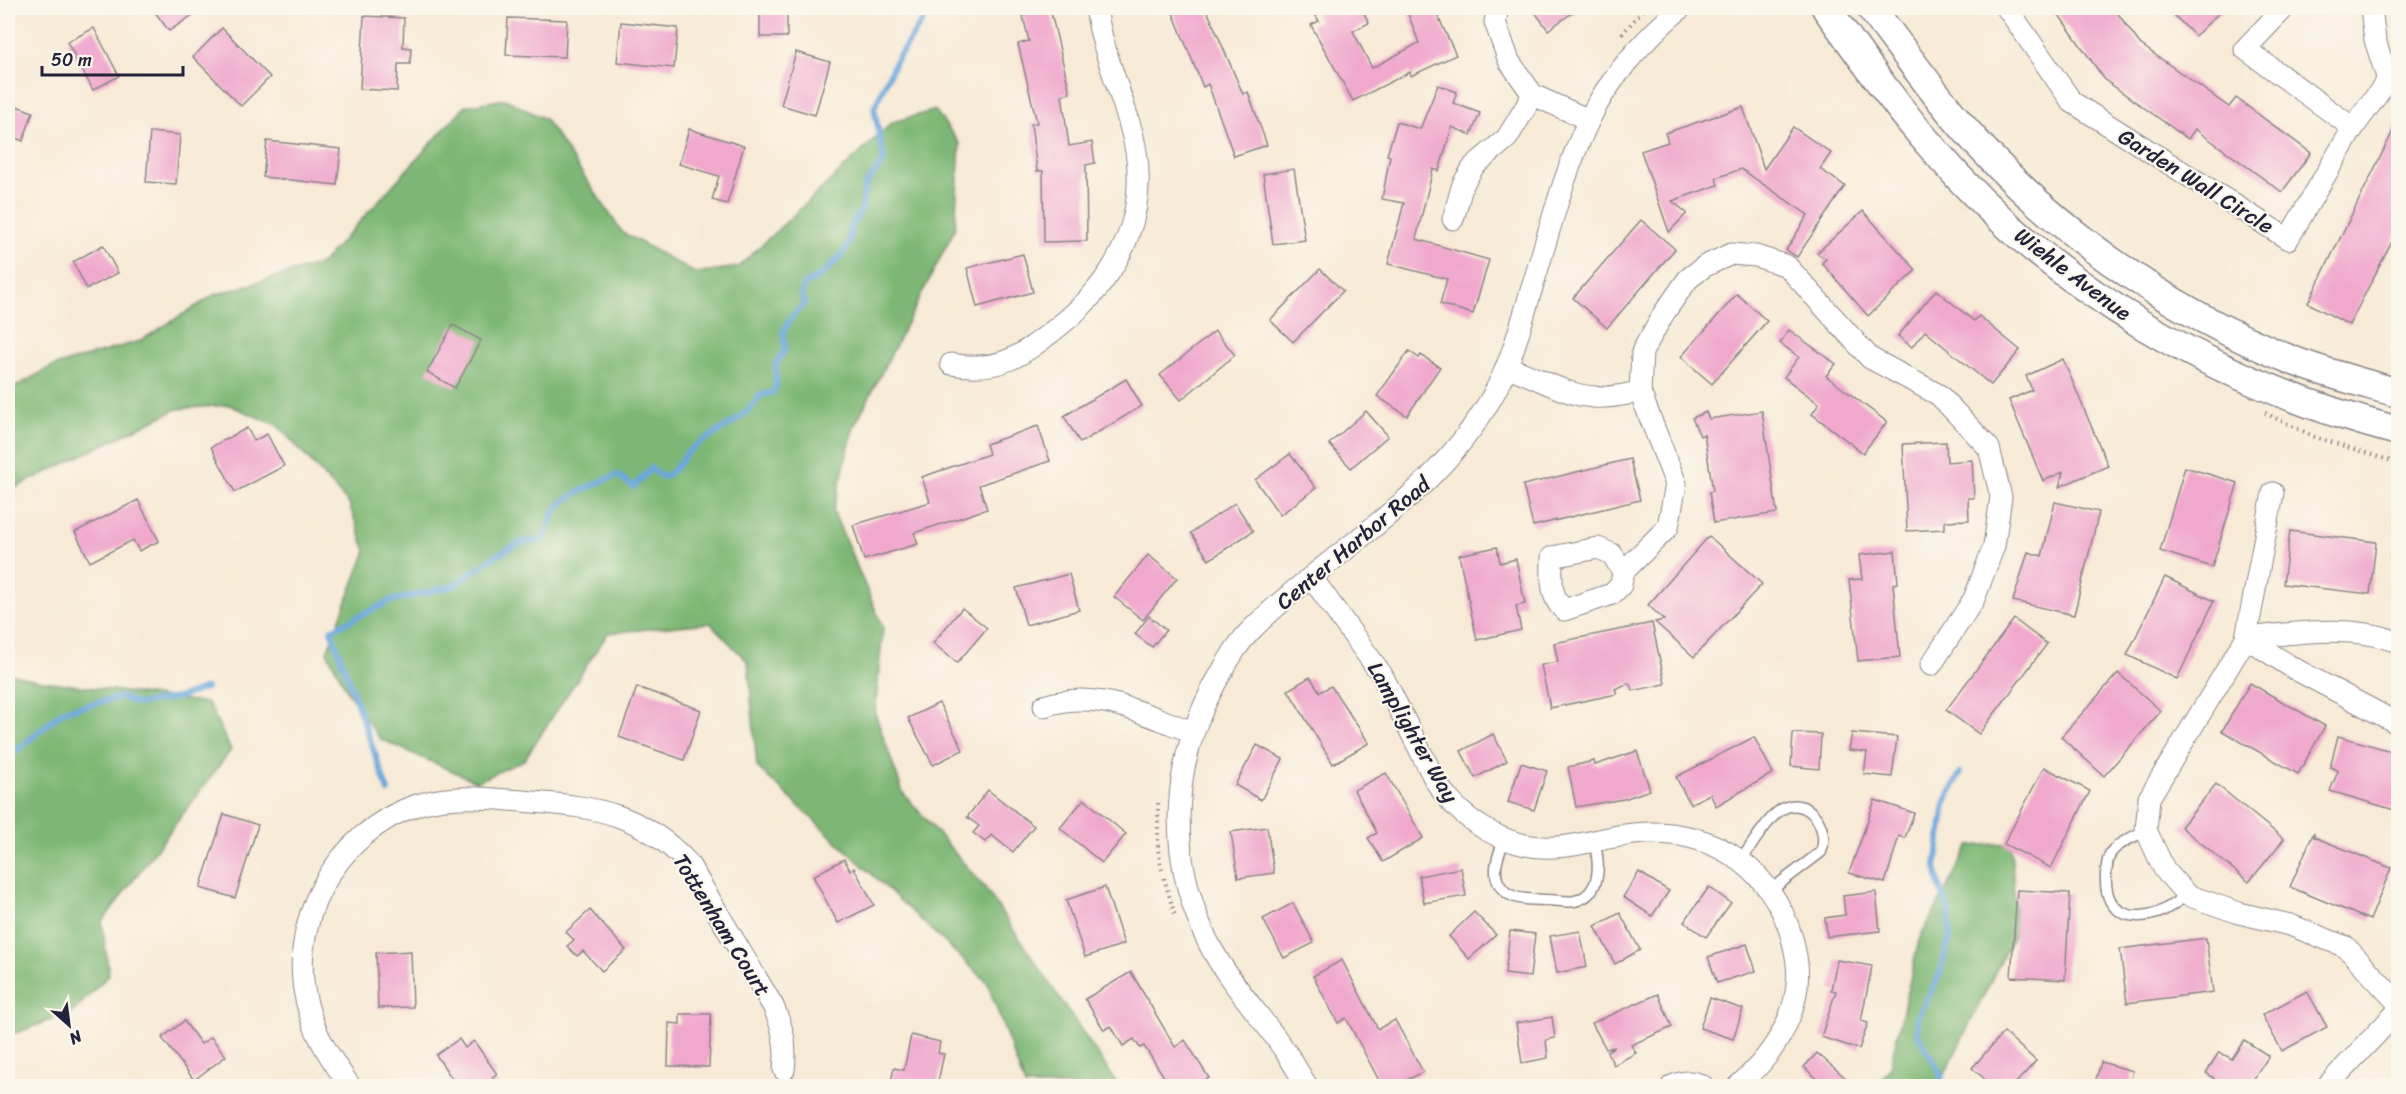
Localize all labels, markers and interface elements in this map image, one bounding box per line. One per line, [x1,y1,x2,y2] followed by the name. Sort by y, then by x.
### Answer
[42,39,183,77] scale bar
[51,44,92,76] text: 50 m
[2110,117,2282,245] street label: Garden Wall Circle
[2006,217,2140,332] street label: Wiehle Avenue
[1267,465,1441,620] street label: Center Harbor Road
[1357,654,1470,811] street label: Lamplighter Way
[662,845,782,1005] street label: Tottenham Court
[39,995,99,1055] north arrow
[63,1022,88,1054] text: N

